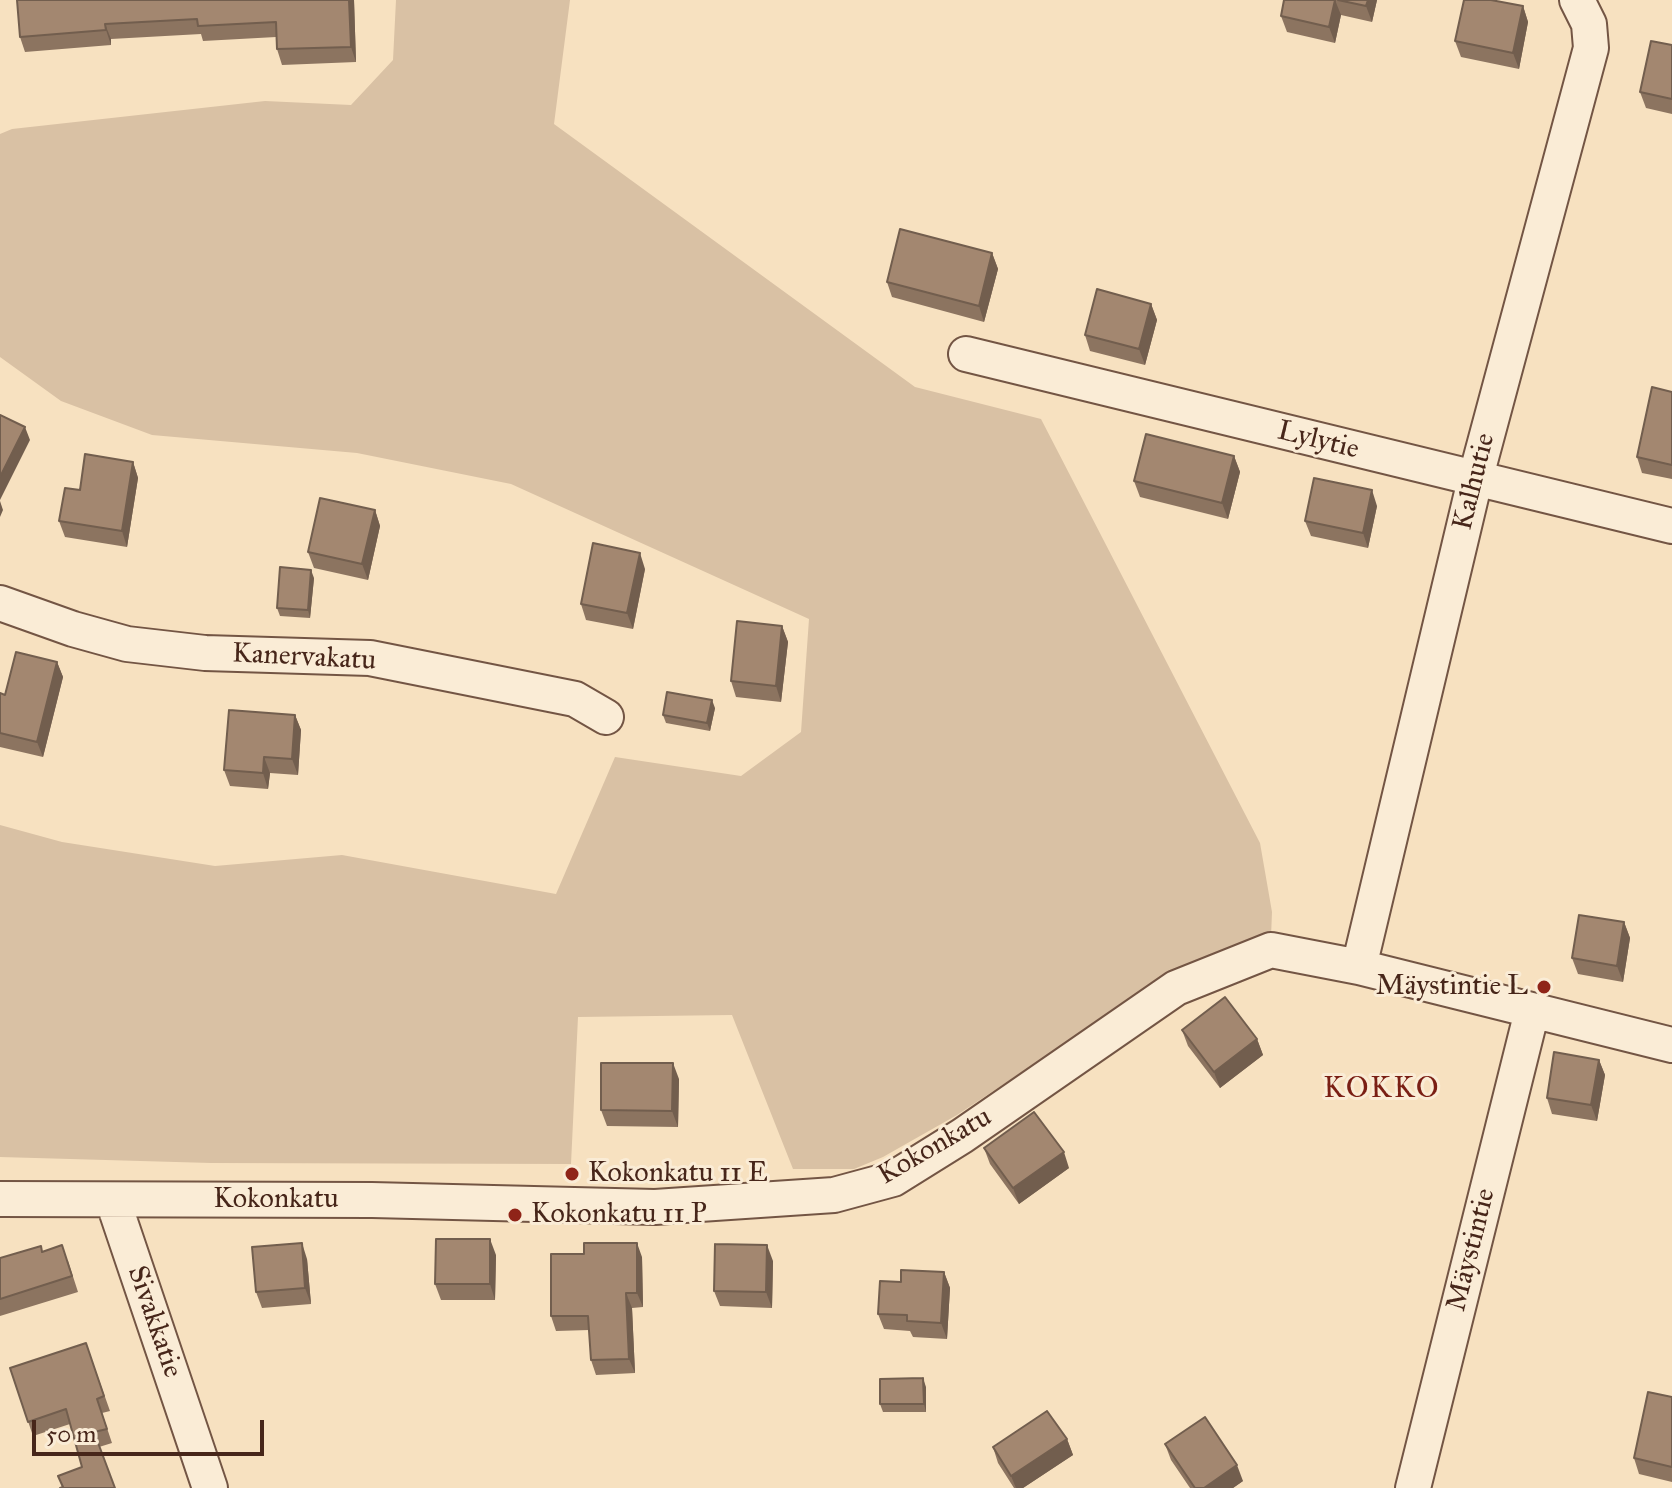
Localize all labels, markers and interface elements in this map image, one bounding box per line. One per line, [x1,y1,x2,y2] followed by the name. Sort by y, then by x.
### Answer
[1274,415,1362,467] street label: Lylytie
[1447,430,1503,534] street label: Kalhutie
[231,637,377,679] street label: Kanervakatu
[1376,970,1528,1004] place label: Mäystintie L
[1535,978,1553,996] marker: Mäystintie L
[1323,1072,1441,1108] district label: KOKKO
[872,1101,998,1193] street label: Kokonkatu
[588,1157,768,1191] place label: Kokonkatu 11 E
[563,1165,581,1183] marker: Kokonkatu 11 E
[213,1183,339,1217] street label: Kokonkatu
[1441,1185,1503,1315] street label: Mäystintie
[531,1198,707,1232] place label: Kokonkatu 11 P
[506,1206,524,1224] marker: Kokonkatu 11 P
[119,1262,189,1382] street label: Sivakkatie
[36,1404,268,1454] scale bar
[46,1419,96,1449] text: 50 m

